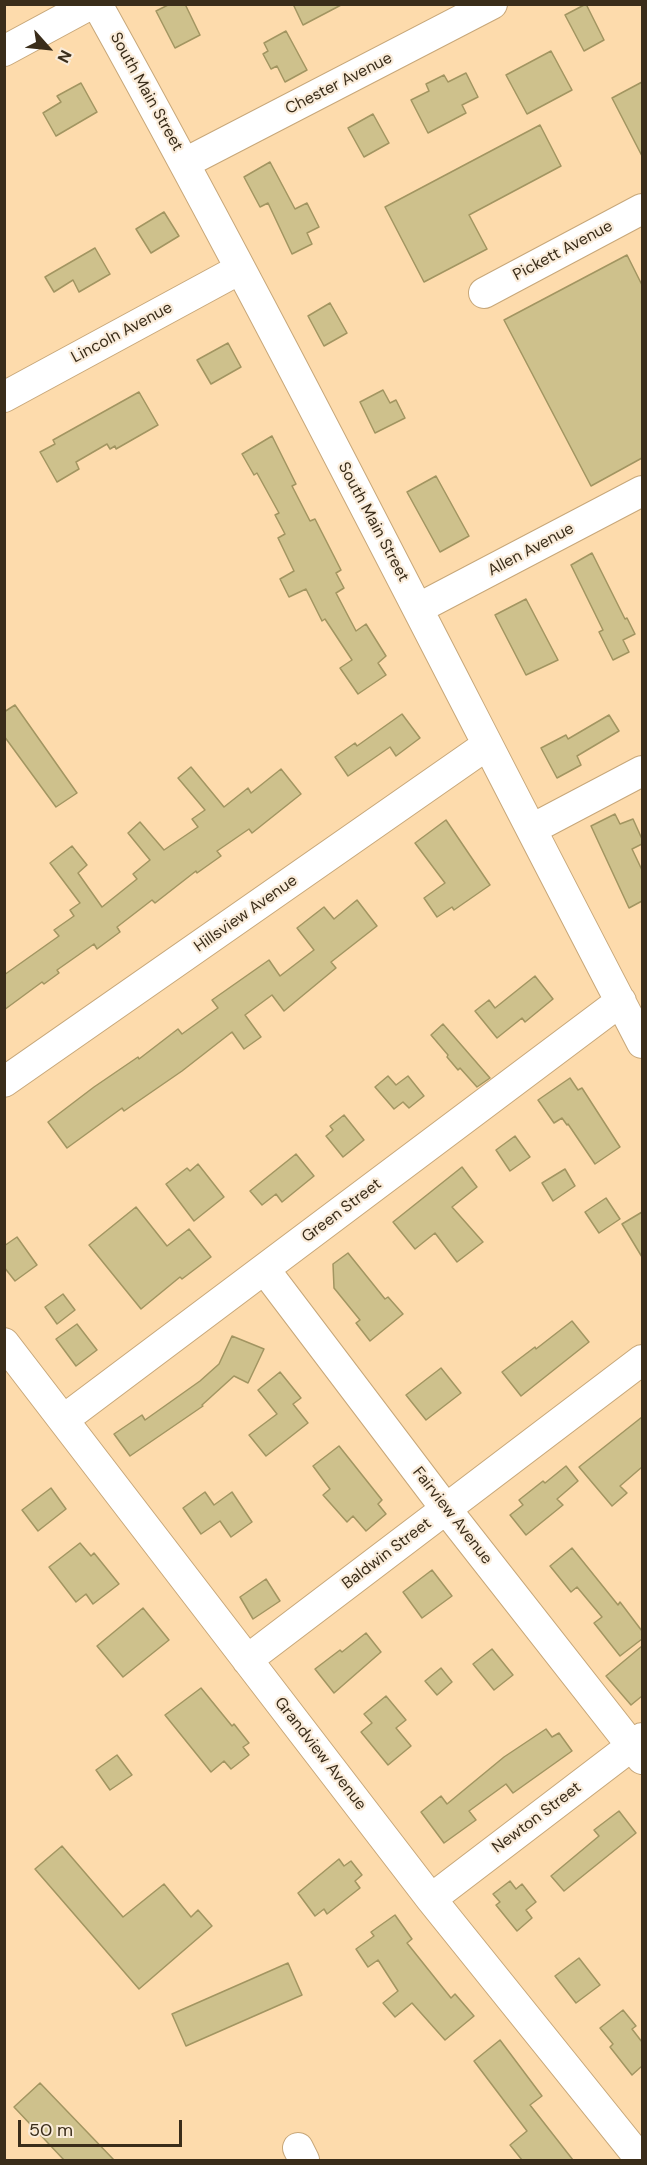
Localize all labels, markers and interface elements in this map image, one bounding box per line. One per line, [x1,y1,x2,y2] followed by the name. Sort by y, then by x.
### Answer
[18,18,78,78] north arrow
[105,29,187,155] street label: South Main Street
[52,46,76,66] text: N
[282,49,396,119] street label: Chester Avenue
[510,217,616,285] street label: Pickett Avenue
[68,298,176,368] street label: Lincoln Avenue
[333,459,413,585] street label: South Main Street
[485,519,577,581] street label: Allen Avenue
[191,871,301,957] street label: Hillsview Avenue
[298,1175,386,1247] street label: Green Street
[408,1463,496,1569] street label: Fairview Avenue
[339,1514,435,1594] street label: Baldwin Street
[270,1694,370,1814] street label: Grandview Avenue
[489,1778,585,1858] street label: Newton Street
[21,2108,184,2146] scale bar
[29,2118,73,2142] text: 50 m

